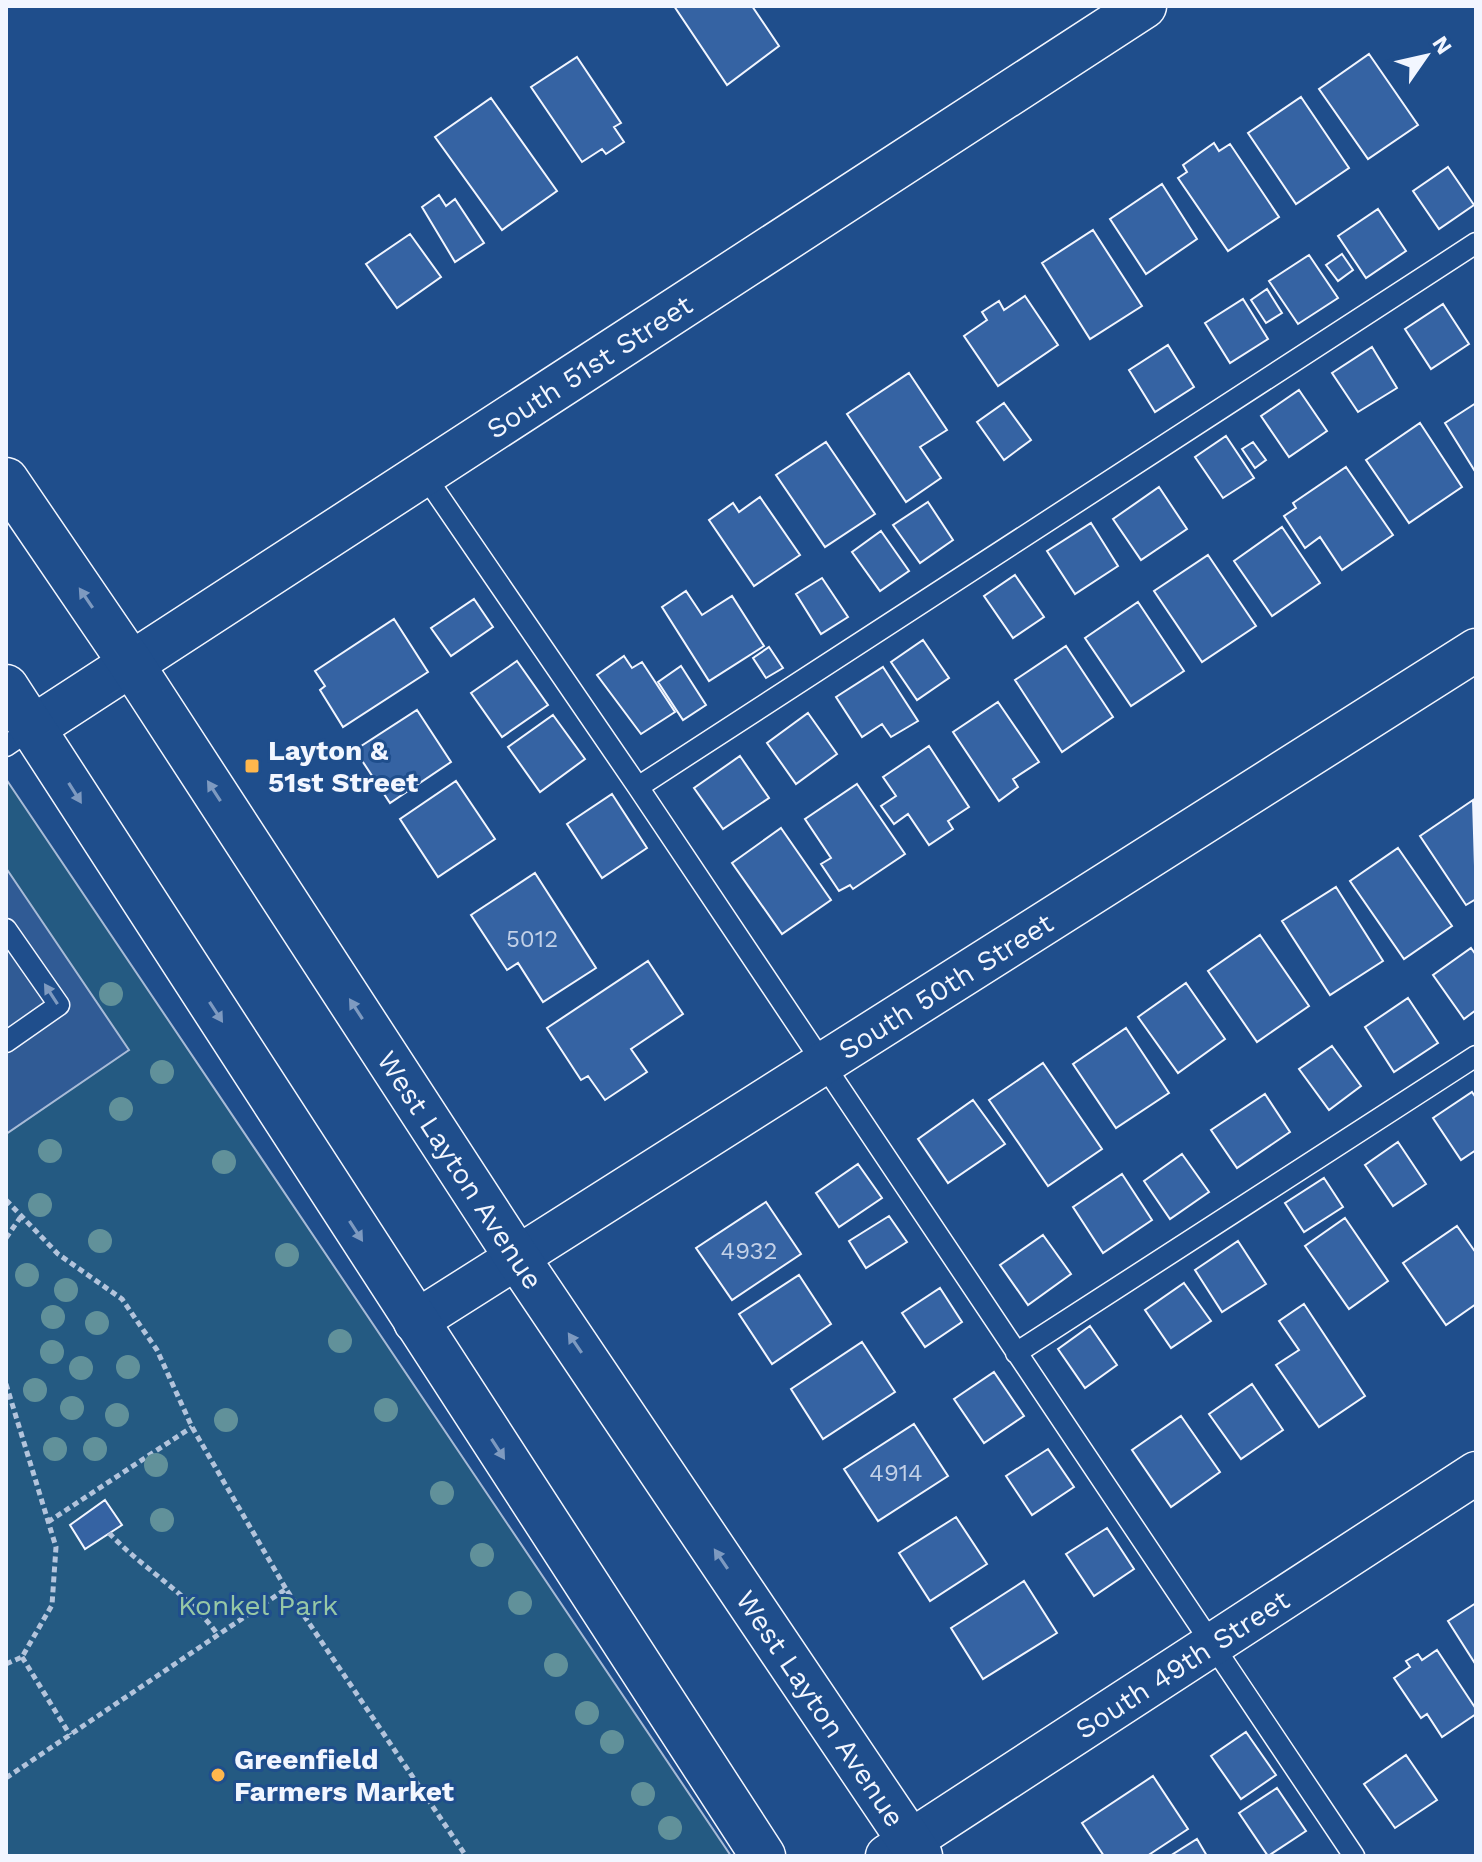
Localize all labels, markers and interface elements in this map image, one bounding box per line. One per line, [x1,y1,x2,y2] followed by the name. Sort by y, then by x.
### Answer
[1386,16,1466,96] north arrow
[1427,31,1457,59] text: N
[480,288,698,445] street label: South 51st Street
[79,587,94,608] one-way arrow
[268,734,418,799] place label: Layton & 51st Street
[243,757,261,775] marker: Layton & 51st Street
[206,781,221,802] one-way arrow
[68,782,82,804] one-way arrow
[832,906,1059,1066] street label: South 50th Street
[506,925,558,953] house number: 5012
[43,983,59,1005] one-way arrow
[349,998,363,1020] one-way arrow
[208,1001,222,1023] one-way arrow
[371,1044,550,1295] street label: West Layton Avenue
[349,1220,363,1242] one-way arrow
[721,1237,777,1265] house number: 4932
[568,1333,583,1354] one-way arrow
[490,1438,504,1460] one-way arrow
[869,1459,923,1487] house number: 4914
[714,1548,728,1570] one-way arrow
[1069,1583,1295,1746] street label: South 49th Street
[729,1584,912,1833] street label: West Layton Avenue
[178,1589,338,1622] park label: Konkel Park
[234,1743,454,1808] place label: Greenfield Farmers Market
[209,1766,227,1784] marker: Greenfield Farmers Market

